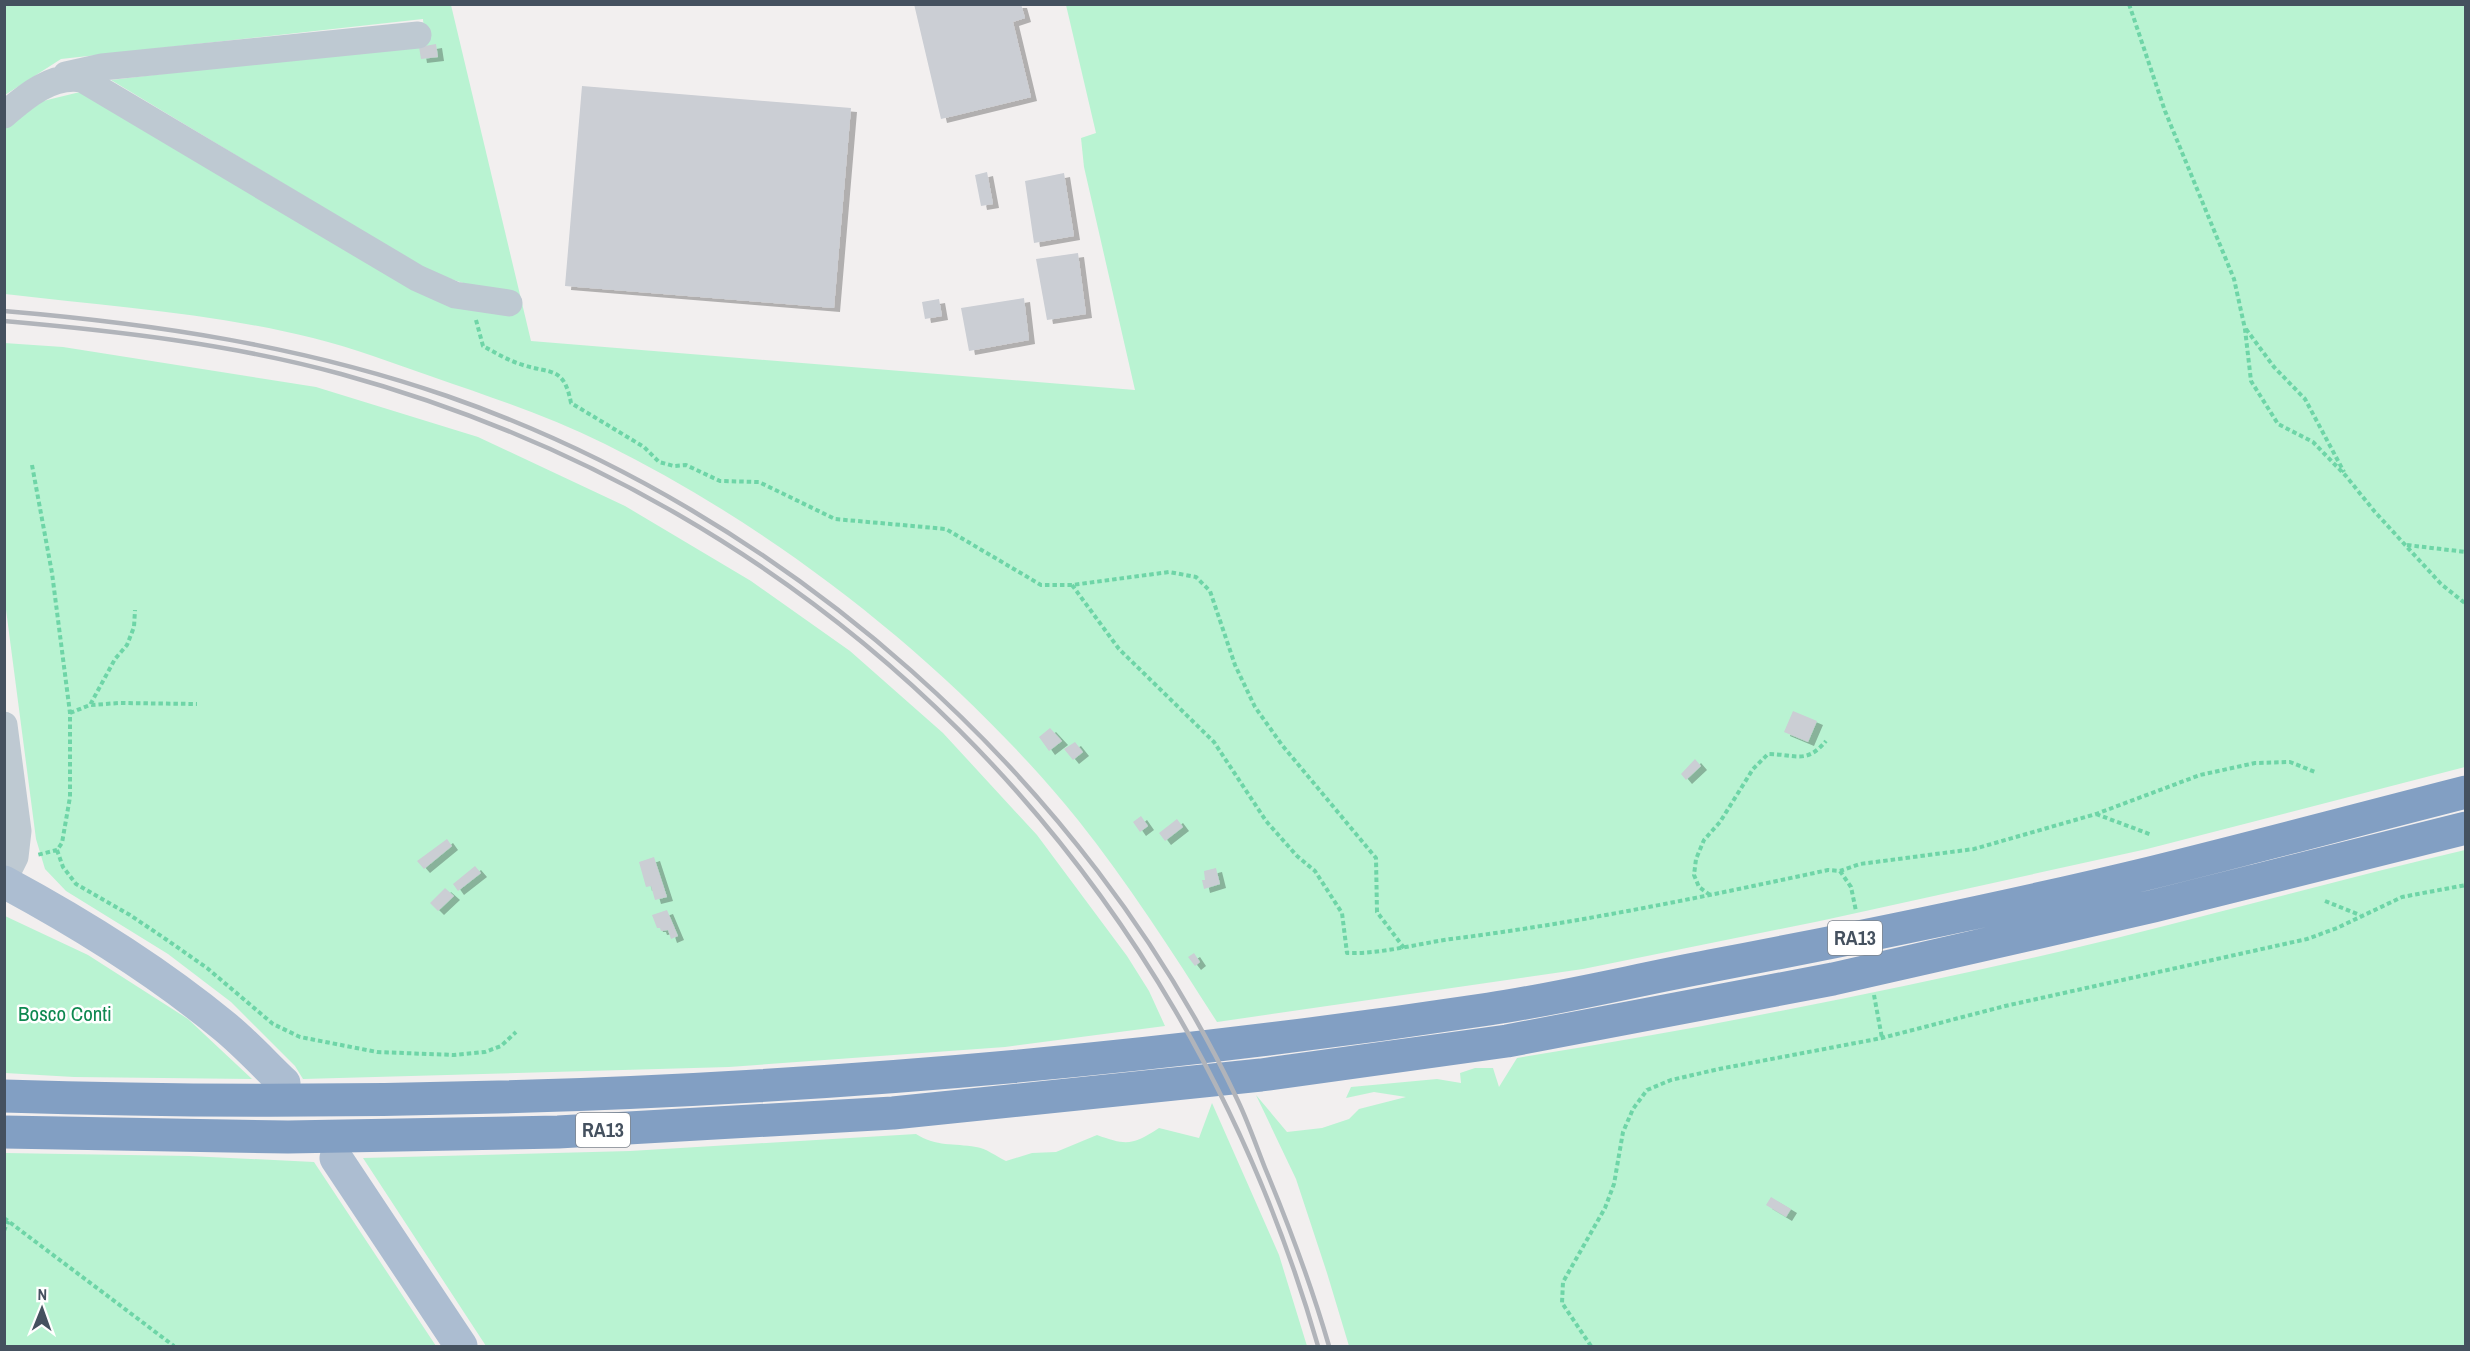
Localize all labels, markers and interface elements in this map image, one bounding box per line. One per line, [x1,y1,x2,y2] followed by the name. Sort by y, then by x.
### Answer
[1828,921,1882,955] road number: RA13
[18,999,112,1028] park label: Bosco Conti
[576,1113,630,1147] road number: RA13
[12,1279,72,1339] north arrow
[37,1283,47,1305] text: N

